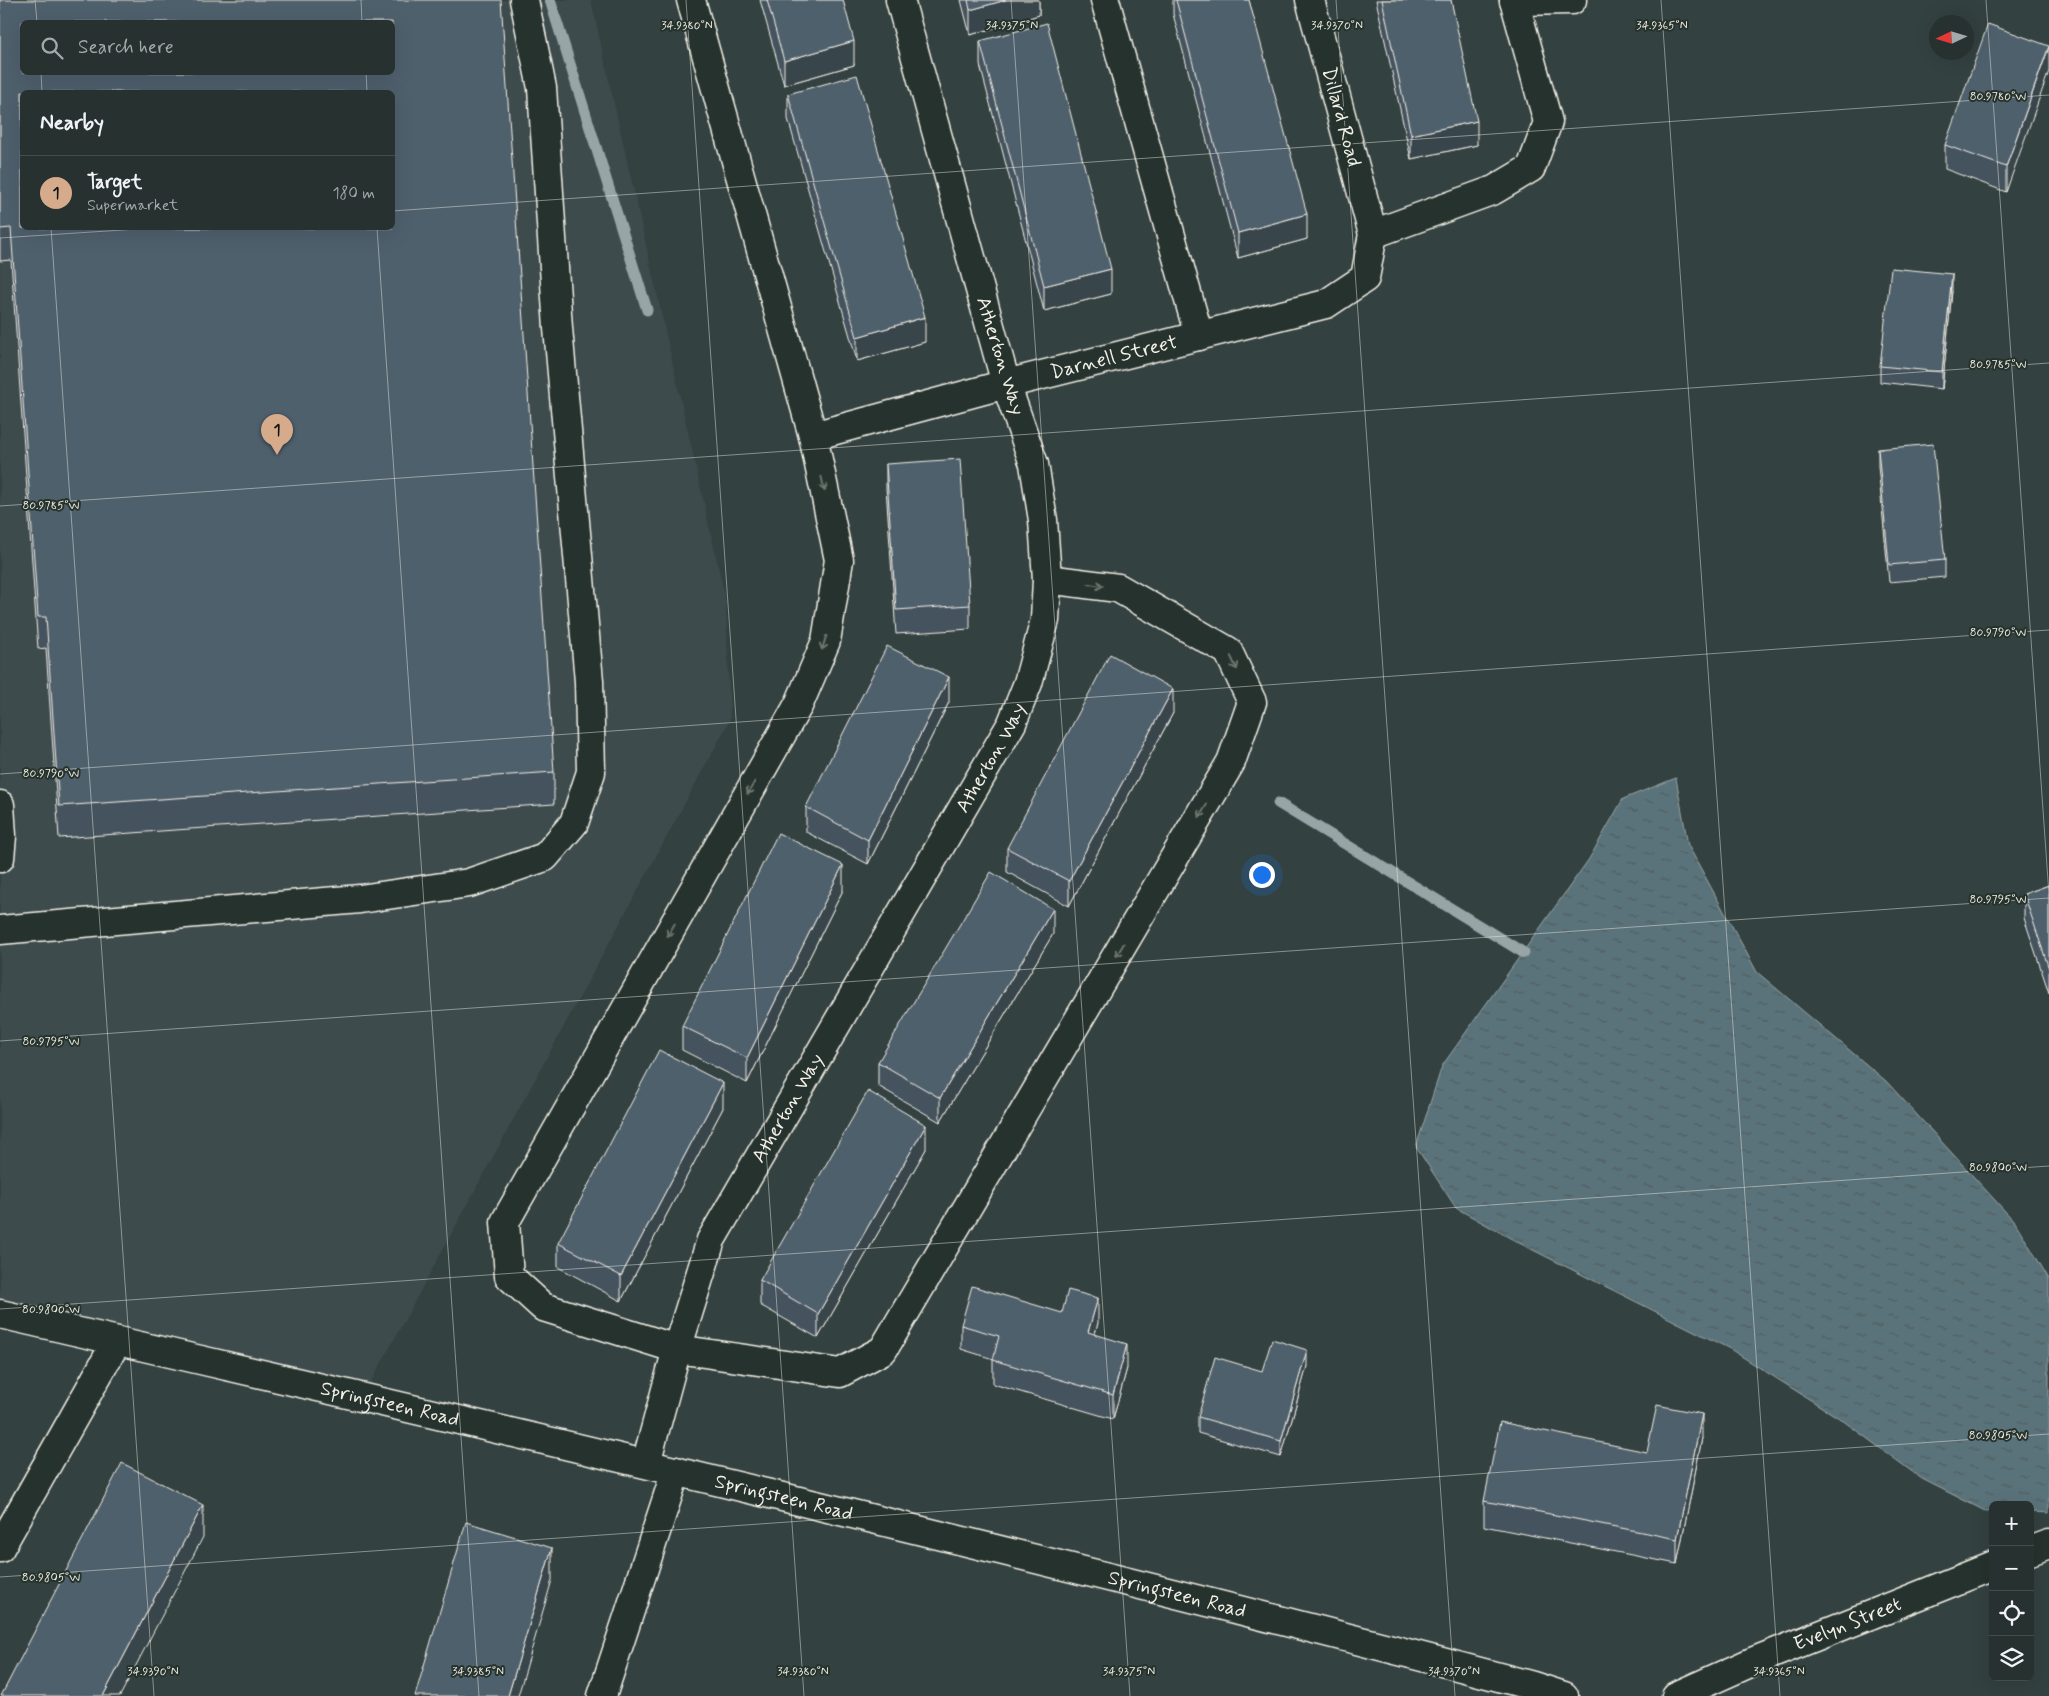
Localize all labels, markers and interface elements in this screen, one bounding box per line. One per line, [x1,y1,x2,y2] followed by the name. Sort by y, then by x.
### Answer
[1929,15,1974,60] north arrow
[661,18,713,34] text: 34.9380°N
[986,18,1038,34] text: 34.9375°N
[1311,18,1363,34] text: 34.9370°N
[1636,18,1688,34] text: 34.9365°N
[20,20,395,75] search box
[38,34,66,62] icon: search
[78,35,174,60] text: Search here
[1315,64,1367,170] street label: Dillard Road
[1970,89,2026,105] text: 80.9780°W
[40,109,104,137] text: Nearby
[87,170,142,195] text: Target
[52,183,60,204] text: 1
[332,183,375,204] text: 180 m
[87,195,178,216] text: Supermarket
[969,293,1031,419] street label: Atherton Way
[1047,328,1180,386] street label: Darnell Street
[1969,357,2027,373] text: 80.9785°W
[261,414,293,455] pin: 1
[819,475,828,491] one-way arrow
[22,498,80,514] text: 80.9785°W
[1087,581,1103,591] one-way arrow
[1970,625,2026,641] text: 80.9790°W
[819,635,828,650] one-way arrow
[1230,655,1239,670] one-way arrow
[949,699,1032,818] street label: Atherton Way
[23,766,79,782] text: 80.9790°W
[746,781,756,795] one-way arrow
[1197,803,1207,817] one-way arrow
[1249,862,1275,888] your location
[1970,892,2027,908] text: 80.9795°W
[666,922,676,936] one-way arrow
[1114,943,1124,957] one-way arrow
[23,1034,80,1050] text: 80.9795°W
[745,1048,830,1168] street label: Atherton Way
[1969,1160,2027,1176] text: 80.9800°W
[22,1302,80,1318] text: 80.9800°W
[318,1375,462,1433] street label: Springsteen Road
[1969,1428,2027,1444] text: 80.9805°W
[712,1468,856,1527] street label: Springsteen Road
[1989,1501,2034,1681] map controls
[1989,1501,2034,1546] button: +
[1989,1546,2034,1591] button: −
[1105,1564,1249,1625] street label: Springsteen Road
[22,1570,80,1586] text: 80.9805°W
[1790,1590,1905,1658] street label: Evelyn Street
[1989,1591,2034,1636] button: locate
[1989,1636,2034,1681] button: layers
[127,1664,179,1680] text: 34.9390°N
[452,1664,504,1680] text: 34.9385°N
[777,1664,829,1680] text: 34.9380°N
[1103,1664,1155,1680] text: 34.9375°N
[1428,1664,1480,1680] text: 34.9370°N
[1753,1664,1805,1680] text: 34.9365°N

